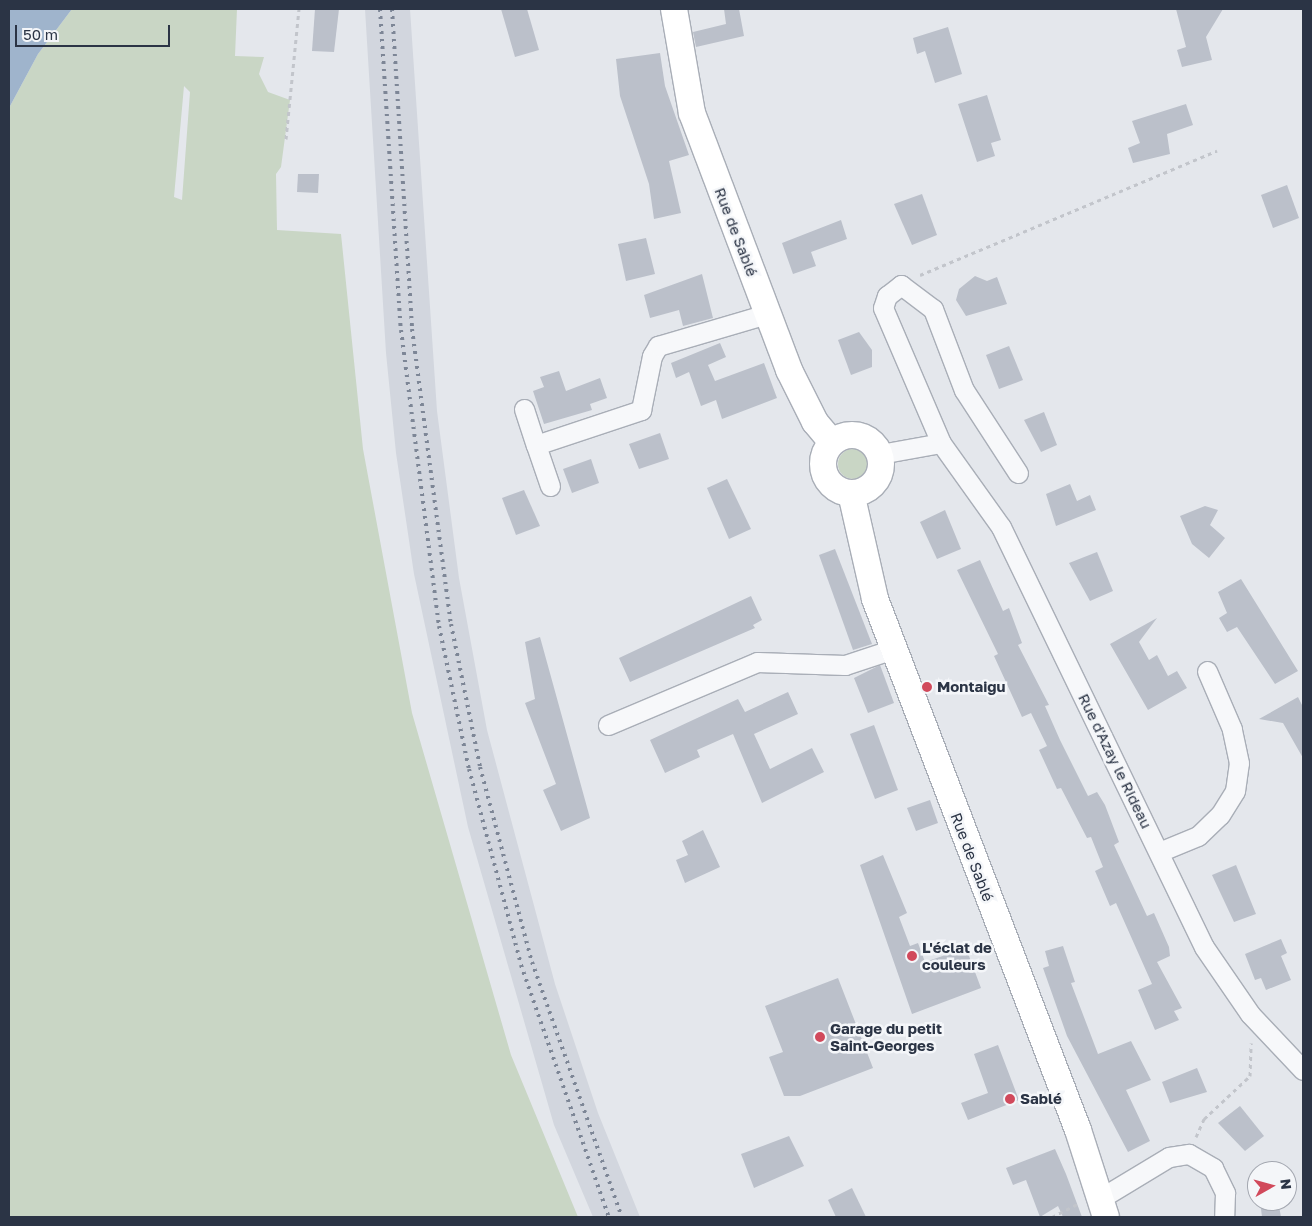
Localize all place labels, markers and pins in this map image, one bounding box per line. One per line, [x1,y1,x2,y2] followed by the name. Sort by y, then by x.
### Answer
[937,678,1005,696] place label: Montaigu
[921,681,933,693] marker: Montaigu
[922,938,992,973] place label: L'éclat de couleurs
[906,950,918,962] marker: L'éclat de couleurs
[830,1019,942,1054] place label: Garage du petit Saint-Georges
[814,1031,826,1043] marker: Garage du petit Saint-Georges
[1020,1090,1062,1108] place label: Sablé
[1004,1093,1016,1105] marker: Sablé

